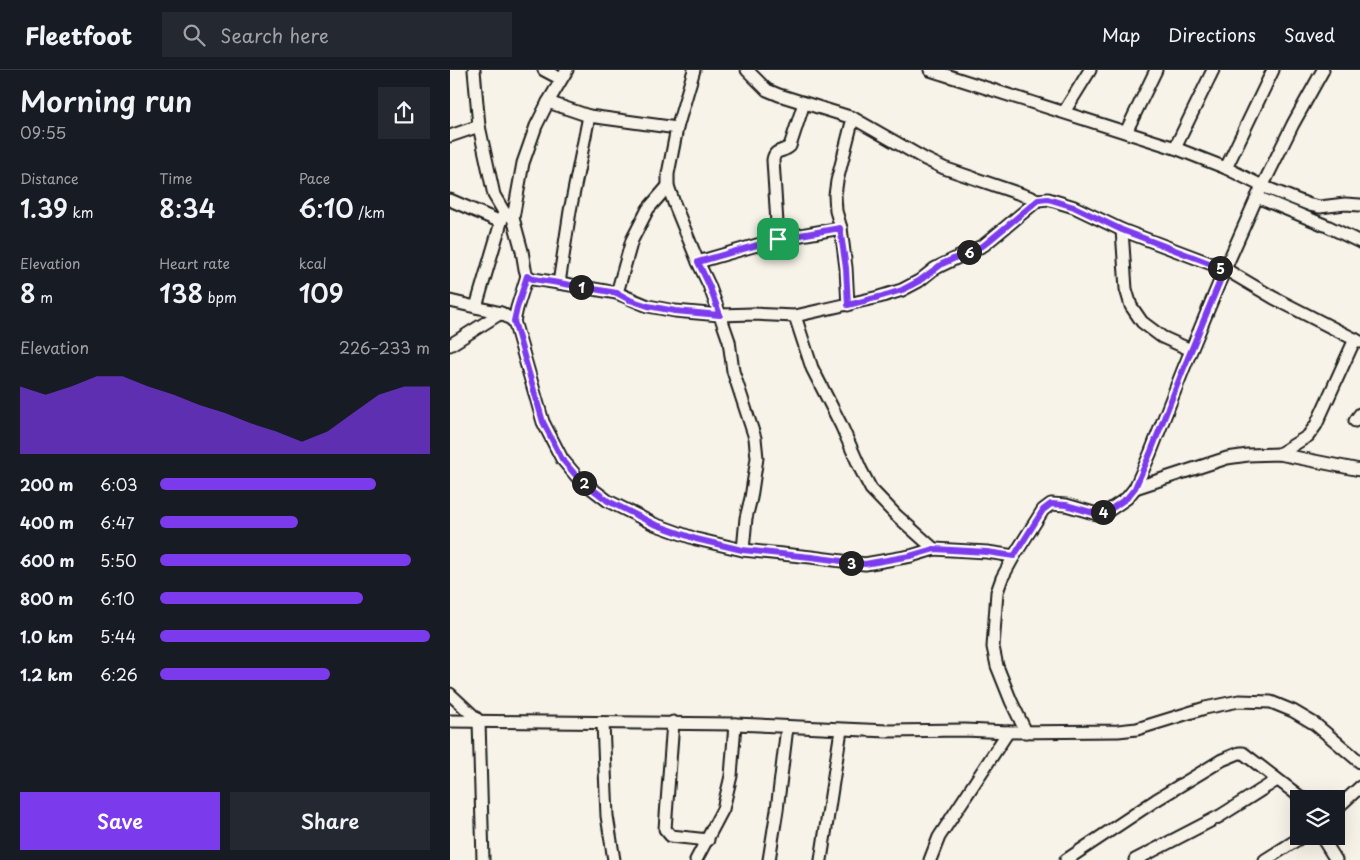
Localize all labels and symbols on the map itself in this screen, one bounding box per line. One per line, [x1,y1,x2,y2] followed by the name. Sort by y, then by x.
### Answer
[757,218,799,260] pin
[956,240,982,264] pin: 6
[1208,256,1232,280] pin: 5
[568,274,594,300] pin: 1
[572,470,596,496] pin: 2
[1090,500,1116,524] pin: 4
[838,550,864,576] pin: 3

